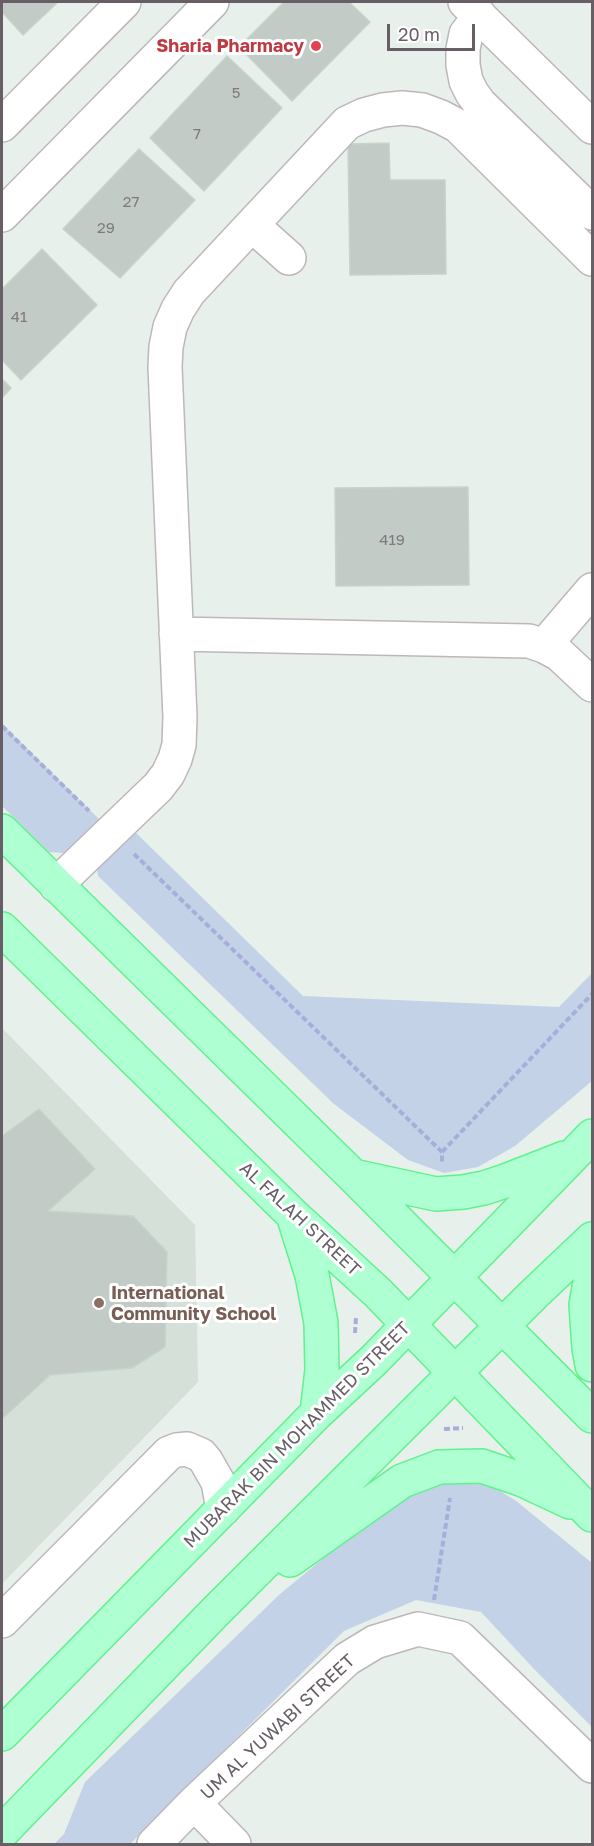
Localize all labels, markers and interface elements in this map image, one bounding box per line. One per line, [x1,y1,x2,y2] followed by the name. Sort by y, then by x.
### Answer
[390,12,478,50] scale bar
[398,23,440,45] text: 20 m
[156,35,304,57] place label: Sharia Pharmacy
[309,39,323,53] marker: Sharia Pharmacy
[232,84,240,102] house number: 5
[193,125,201,143] house number: 7
[123,193,139,211] house number: 27
[97,219,115,237] house number: 29
[11,308,27,326] house number: 41
[379,531,405,549] house number: 419
[235,1157,365,1281] street label: AL FALAH STREET
[111,1282,276,1324] place label: International Community School
[92,1296,106,1310] marker: International Community School
[179,1317,415,1553] street label: MUBARAK BIN MOHAMMED STREET
[196,1650,360,1804] street label: UM AL YUWABI STREET

